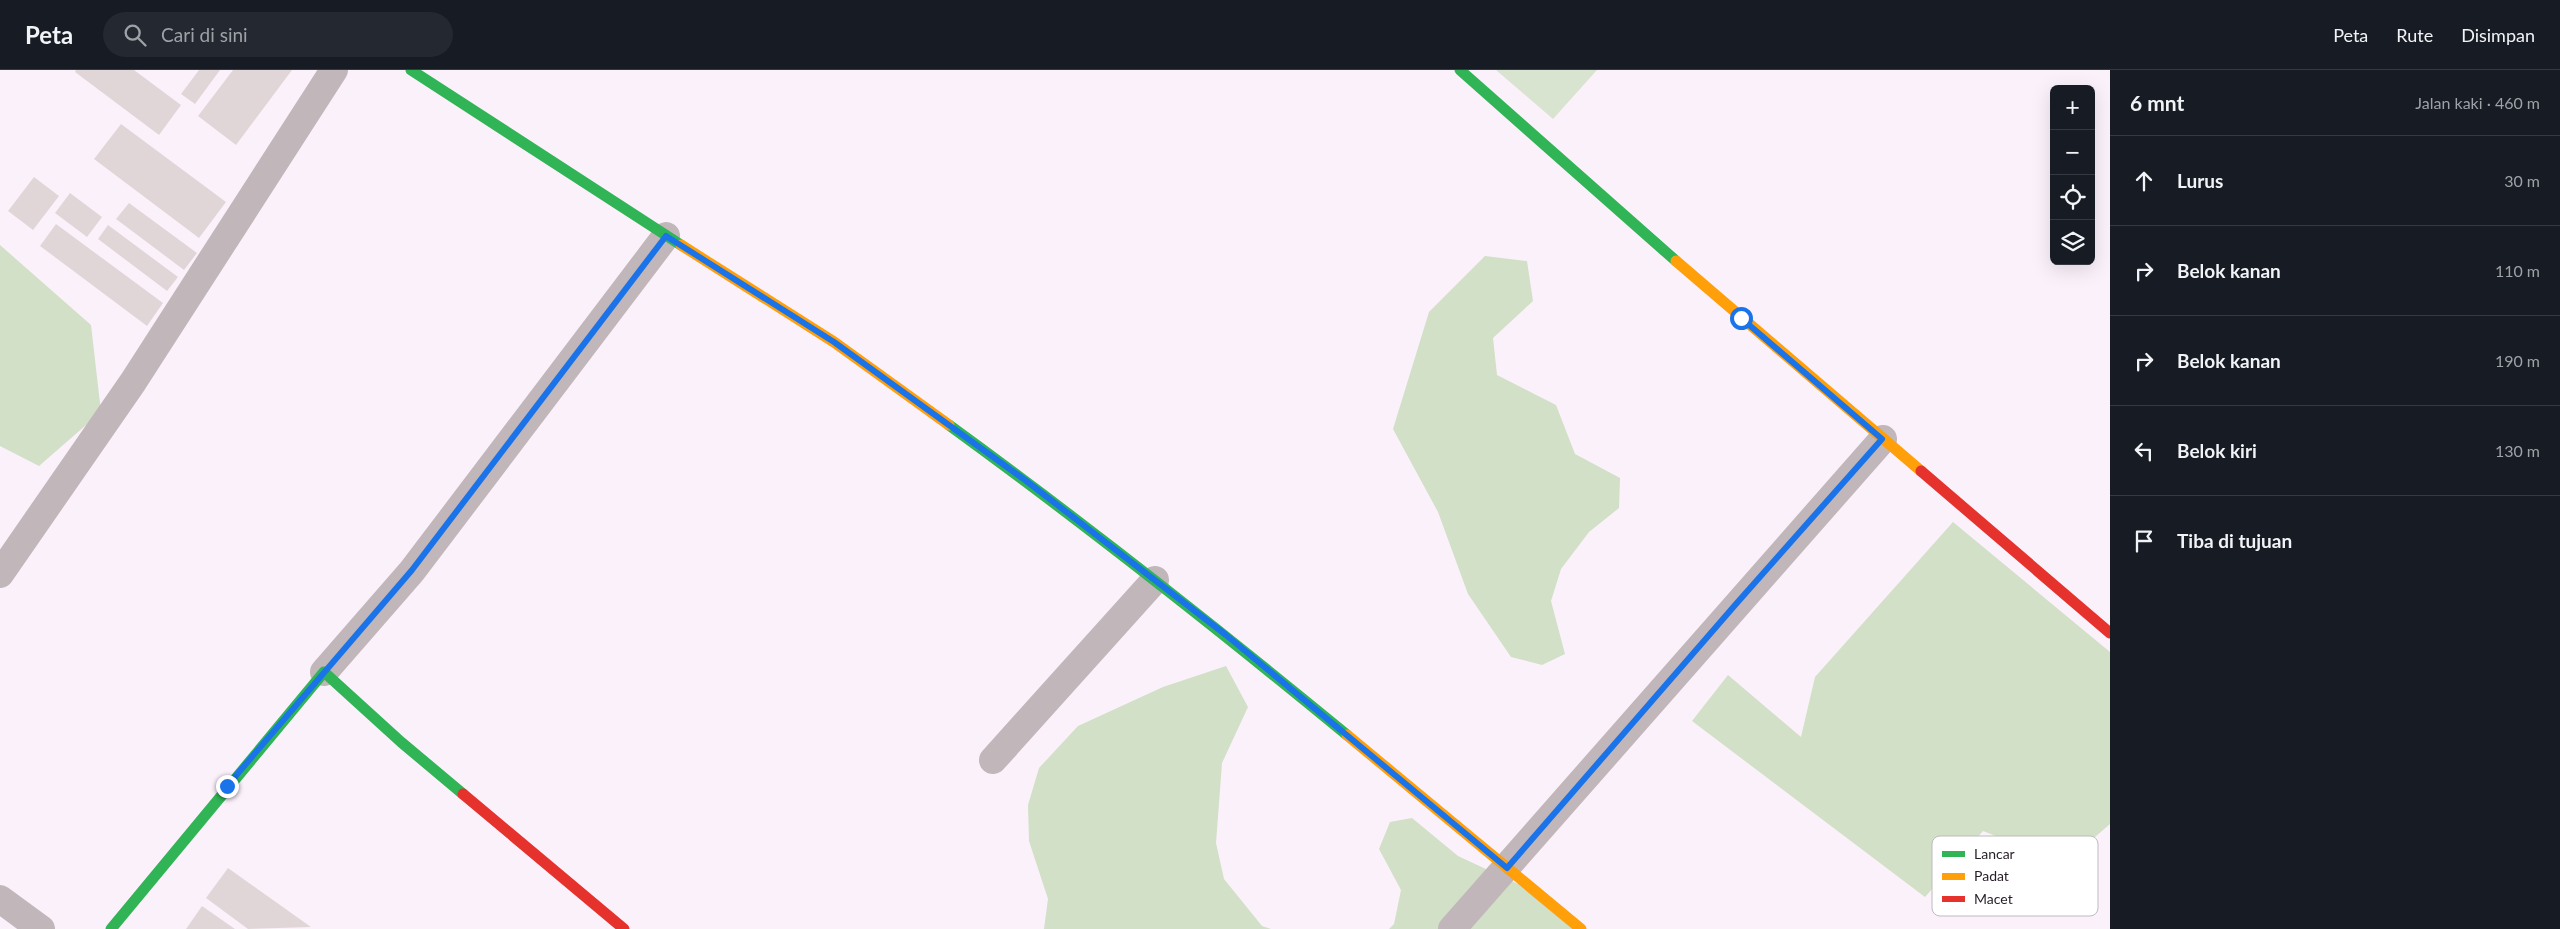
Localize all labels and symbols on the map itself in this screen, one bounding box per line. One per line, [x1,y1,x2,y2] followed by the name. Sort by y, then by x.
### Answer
[1730,307,1753,330] route start
[216,775,239,798] route end
[1932,836,2098,916] legend
[1974,845,2015,862] text: Lancar
[1974,867,2009,884] text: Padat
[1974,890,2013,907] text: Macet

